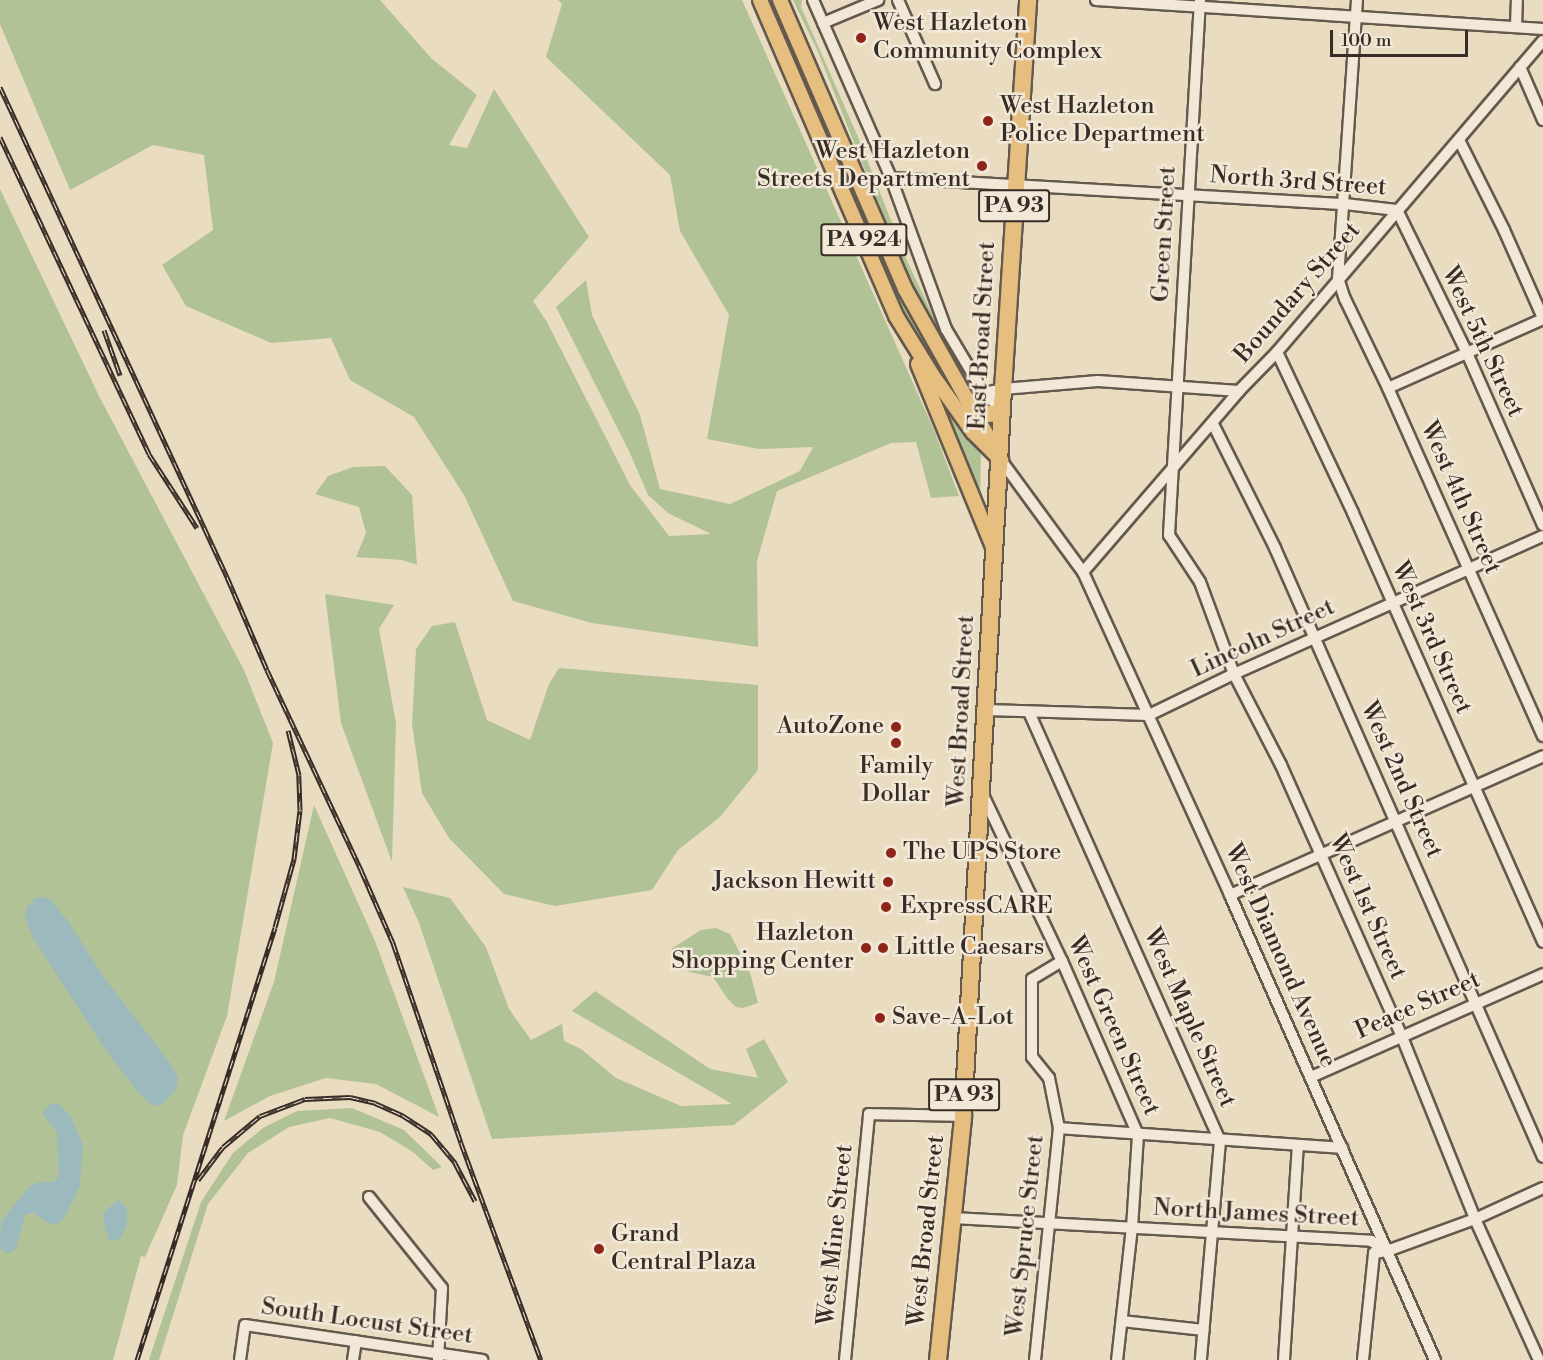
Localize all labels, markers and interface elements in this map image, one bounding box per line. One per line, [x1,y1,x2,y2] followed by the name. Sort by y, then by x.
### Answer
[873,10,1102,66] place label: West Hazleton Community Complex
[1333,18,1471,56] scale bar
[1341,29,1392,52] text: 100 m
[854,31,868,45] marker: West Hazleton Community Complex
[1000,93,1205,149] place label: West Hazleton Police Department
[981,114,995,128] marker: West Hazleton Police Department
[757,138,970,194] place label: West Hazleton Streets Department
[975,159,989,173] marker: West Hazleton Streets Department
[1209,161,1387,203] street label: North 3rd Street
[1147,165,1183,303] street label: Green Street
[978,187,1050,225] road number: PA 93
[1229,217,1367,369] street label: Boundary Street
[819,221,909,259] road number: PA 924
[964,241,1002,431] street label: East Broad Street
[1435,262,1529,422] street label: West 5th Street
[1413,417,1507,579] street label: West 4th Street
[1385,557,1477,719] street label: West 3rd Street
[1187,593,1339,685] street label: Lincoln Street
[943,614,981,808] street label: West Broad Street
[1354,697,1448,863] street label: West 2nd Street
[777,713,884,741] place label: AutoZone
[889,720,903,734] marker: AutoZone
[889,736,903,750] marker: Family Dollar
[859,753,933,809] place label: Family Dollar
[1322,830,1412,984] street label: West 1st Street
[903,839,1061,867] place label: The UPS Store
[1218,840,1342,1072] street label: West Diamond Avenue
[884,846,898,860] marker: The UPS Store
[712,868,876,896] place label: Jackson Hewitt
[881,875,895,889] marker: Jackson Hewitt
[900,893,1053,921] place label: ExpressCARE
[877,898,895,916] marker: ExpressCARE
[671,920,854,976] place label: Hazleton Shopping Center
[1137,924,1241,1112] street label: West Maple Street
[1061,932,1165,1120] street label: West Green Street
[895,934,1044,962] place label: Little Caesars
[859,941,873,955] marker: Hazleton Shopping Center
[876,941,890,955] marker: Little Caesars
[1351,966,1485,1046] street label: Peace Street
[892,1004,1014,1032] place label: Save-A-Lot
[873,1011,887,1025] marker: Save-A-Lot
[928,1076,1000,1114] road number: PA 93
[1001,1133,1051,1339] street label: West Spruce Street
[903,1134,951,1328] street label: West Broad Street
[812,1143,860,1327] street label: West Mine Street
[1152,1194,1360,1234] street label: North James Street
[611,1221,756,1277] place label: Grand Central Plaza
[592,1242,606,1256] marker: Grand Central Plaza
[259,1293,475,1351] street label: South Locust Street

